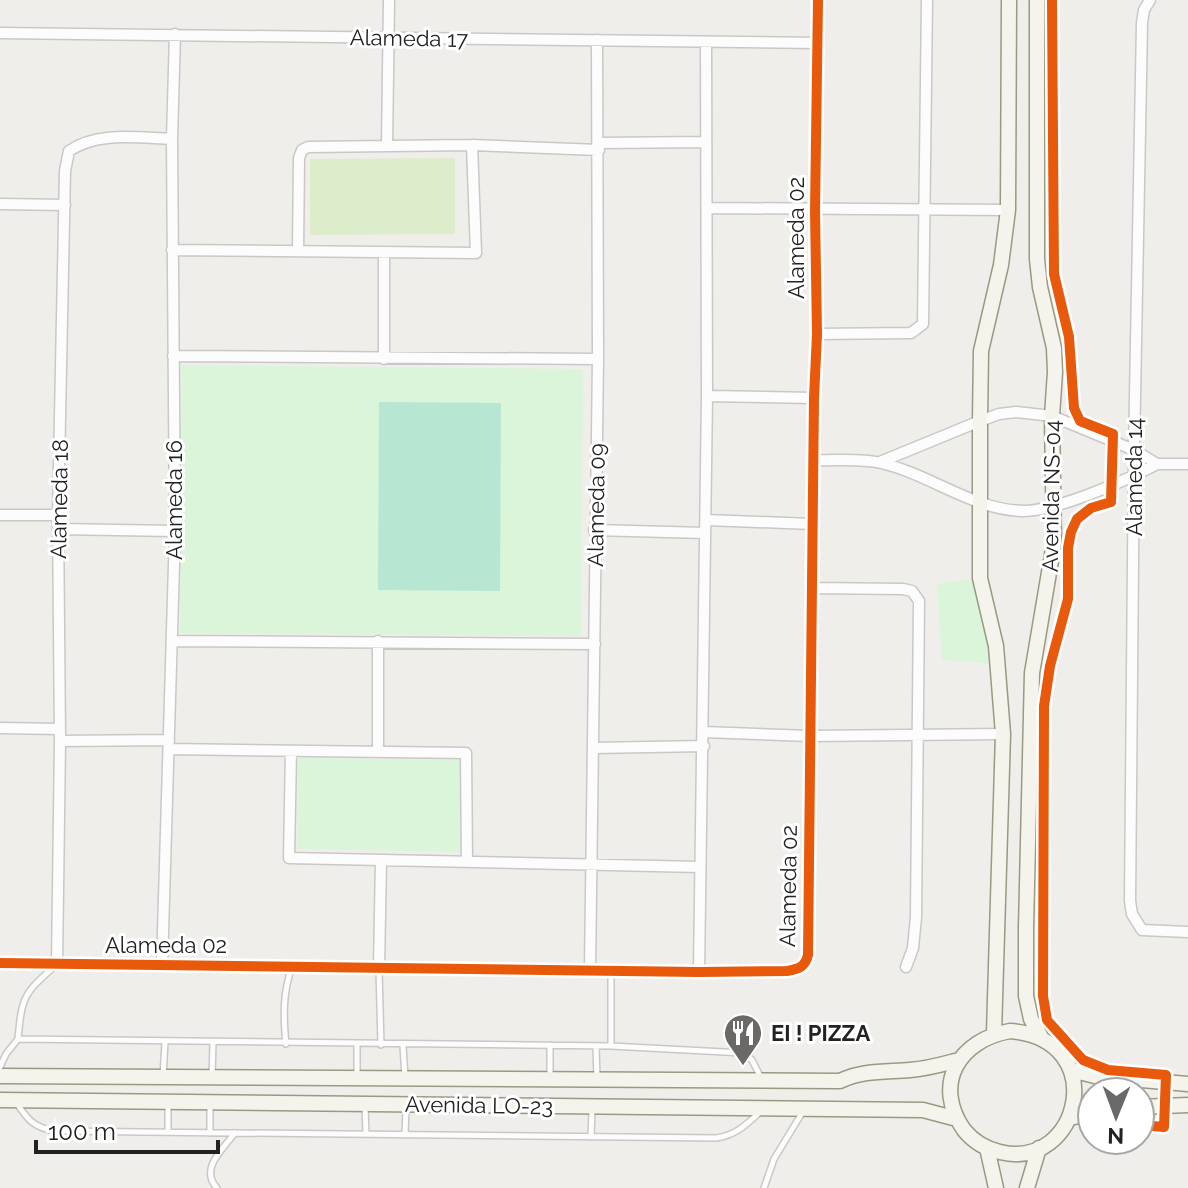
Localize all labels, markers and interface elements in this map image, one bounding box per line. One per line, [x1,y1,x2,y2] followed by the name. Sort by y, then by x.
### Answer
[350,24,469,52] street label: Alameda 17
[783,177,809,299] street label: Alameda 02
[1121,418,1147,536] street label: Alameda 14
[1037,420,1065,572] street label: Avenida NS-04
[45,439,73,559] street label: Alameda 18
[161,440,187,560] street label: Alameda 16
[582,443,610,567] street label: Alameda 09
[774,825,802,947] street label: Alameda 02
[105,932,227,958] street label: Alameda 02
[722,1012,764,1067] restaurant icon: EI ! PIZZA
[771,1020,870,1046] place label: EI ! PIZZA
[1076,1076,1156,1156] north arrow
[405,1091,553,1119] street label: Avenida LO-23
[36,1104,218,1154] scale bar
[48,1117,116,1146] text: 100 m
[1107,1123,1124,1149] text: N

